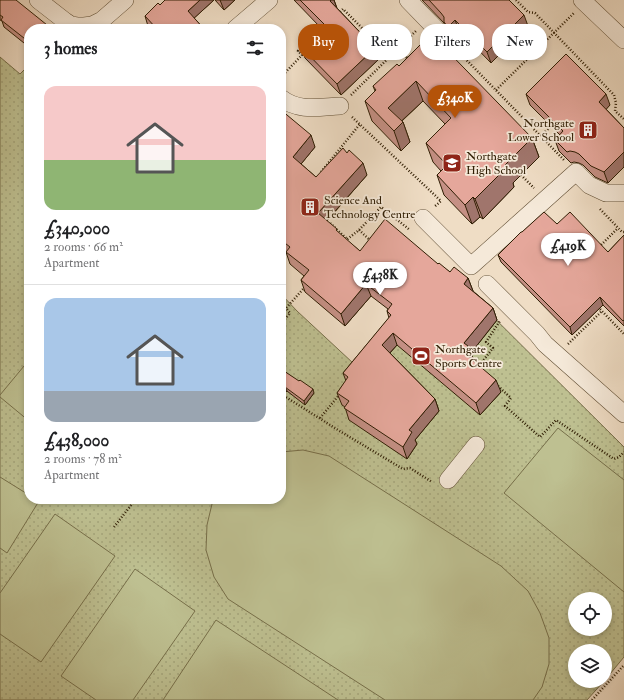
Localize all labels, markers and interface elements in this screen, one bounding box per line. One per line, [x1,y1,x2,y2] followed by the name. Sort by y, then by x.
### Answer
[298,24,349,60] chip: Buy
[357,24,412,60] chip: Rent
[420,24,484,60] chip: Filters
[492,24,547,60] chip: New
[244,37,266,59] icon: filters
[44,38,97,59] text: 3 homes
[427,85,483,119] pin: £340K
[437,90,473,106] text: £340K
[119,112,191,184] icon: home
[508,116,574,145] place label: Northgate Lower School
[577,119,599,141] building icon: Northgate Lower School
[466,149,526,178] place label: Northgate High School
[441,152,463,174] school or university icon: Northgate High School
[324,193,415,222] place label: Science And Technology Centre
[299,196,321,218] building icon: Science And Technology Centre
[44,218,110,239] text: £340,000
[540,233,596,267] pin: £419K
[550,238,586,254] text: £419K
[44,239,123,255] text: 2 rooms · 66 m²
[44,255,100,271] text: Apartment
[352,262,408,296] pin: £438K
[362,267,398,283] text: £438K
[119,324,191,396] icon: home
[435,342,502,371] place label: Northgate Sports Centre
[410,345,432,367] sports icon: Northgate Sports Centre
[44,430,109,451] text: £438,000
[44,451,122,467] text: 2 rooms · 78 m²
[44,467,100,483] text: Apartment
[568,592,612,688] map controls
[568,592,612,636] button: locate
[568,644,612,688] button: layers

